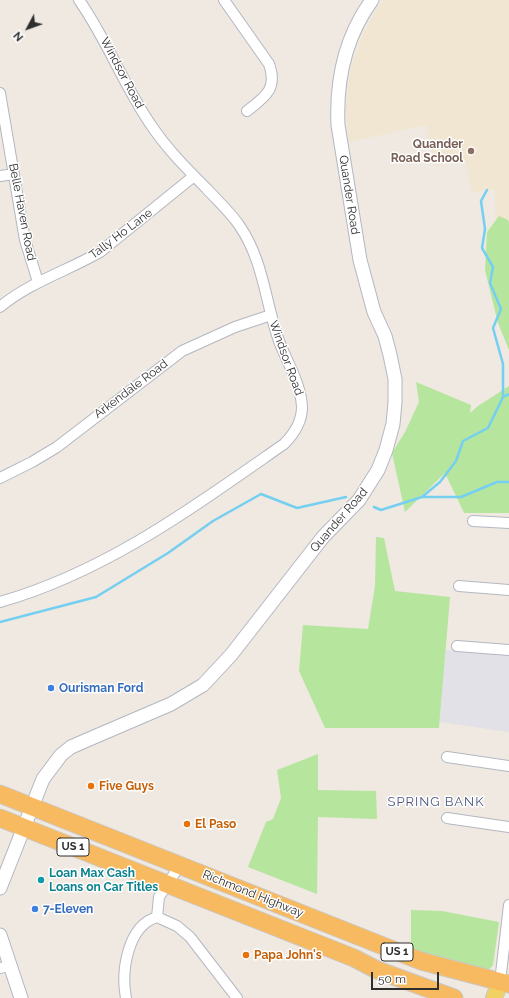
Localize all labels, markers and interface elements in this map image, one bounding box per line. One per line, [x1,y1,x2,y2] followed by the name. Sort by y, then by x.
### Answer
[8,8,48,48] north arrow
[11,29,26,44] text: N
[97,35,147,111] street label: Windsor Road
[391,137,463,165] place label: Quander Road School
[466,146,476,156] marker: Quander Road School
[336,154,362,236] street label: Quander Road
[5,162,39,262] street label: Belle Haven Road
[87,206,155,262] street label: Tally Ho Lane
[266,319,306,397] street label: Windsor Road
[91,357,171,421] street label: Arkendale Road
[307,485,371,555] street label: Quander Road
[59,681,143,695] place label: Ourisman Ford
[46,683,56,693] marker: Ourisman Ford
[99,779,154,793] place label: Five Guys
[86,781,96,791] marker: Five Guys
[388,794,484,810] district label: SPRING BANK
[195,817,236,831] place label: El Paso
[182,819,192,829] marker: El Paso
[57,838,89,856] road number: US 1
[49,866,158,894] place label: Loan Max Cash Loans on Car Titles
[200,867,306,921] street label: Richmond Highway
[36,875,46,885] marker: Loan Max Cash Loans on Car Titles
[43,902,93,916] place label: 7-Eleven
[30,904,40,914] marker: 7-Eleven
[381,943,413,961] road number: US 1
[254,948,322,962] place label: Papa John's
[241,950,251,960] marker: Papa John's
[373,964,441,990] scale bar
[378,972,406,986] text: 50 m

